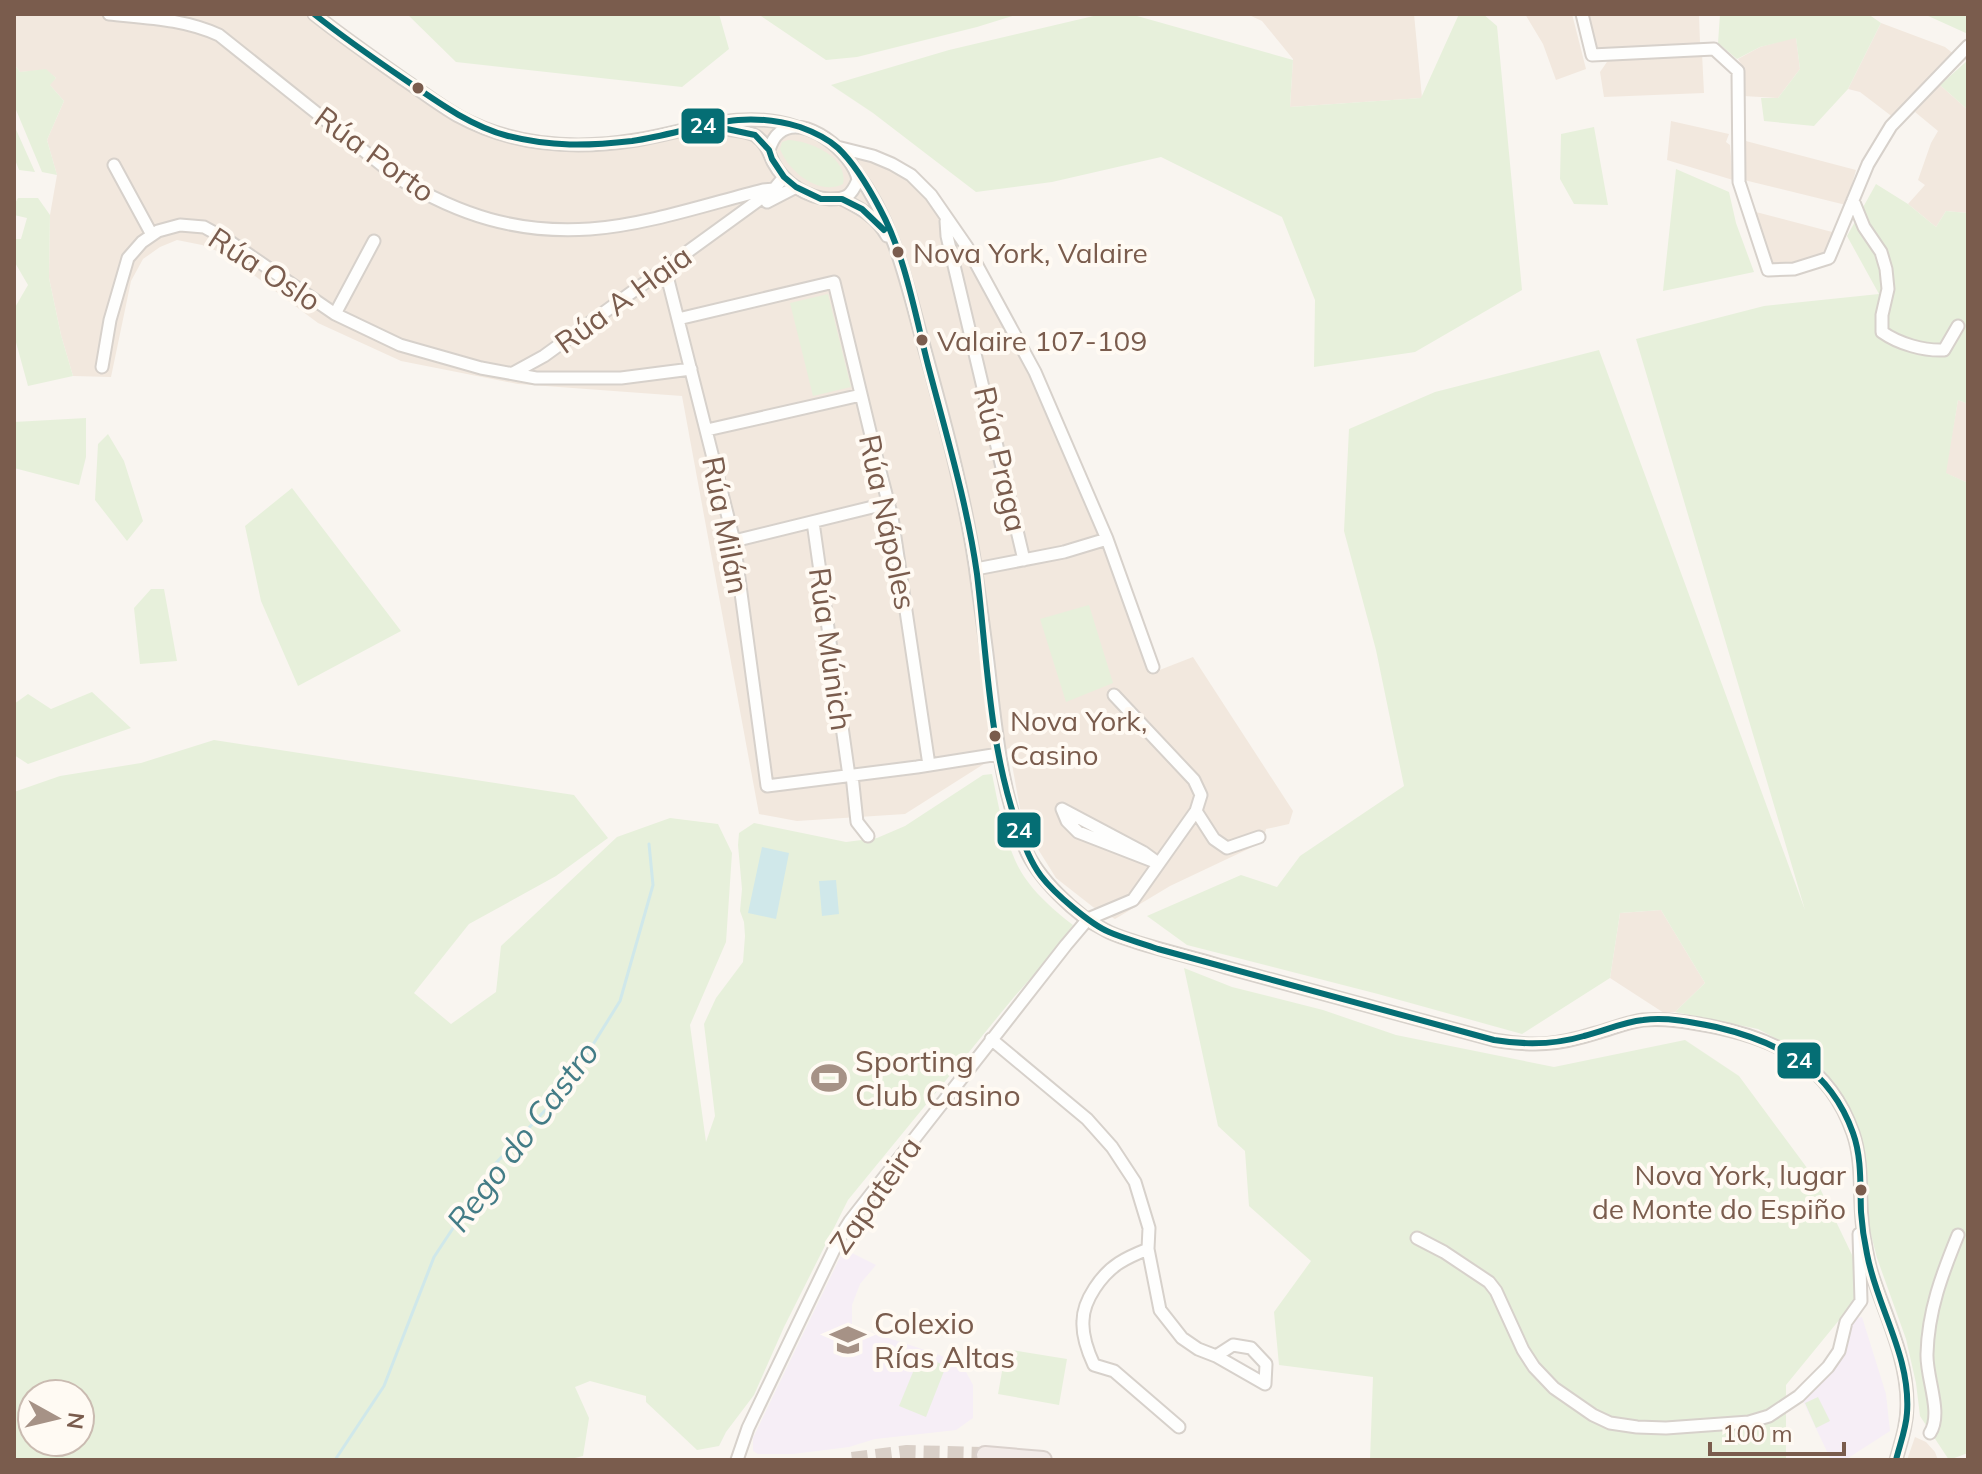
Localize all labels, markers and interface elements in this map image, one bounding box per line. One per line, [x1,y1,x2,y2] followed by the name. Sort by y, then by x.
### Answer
[410,80,426,96] unlabelled marker
[308,98,442,210] street label: Rúa Porto
[680,107,726,145] line badge: 24
[690,111,716,139] text: 24
[202,219,328,319] street label: Rúa Oslo
[913,235,1148,270] place label: Nova York, Valaire
[547,237,699,361] street label: Rúa A Haia
[890,244,906,260] marker: Nova York, Valaire
[937,323,1147,358] place label: Valaire 107-109
[914,332,930,348] marker: Valaire 107-109
[966,383,1036,535] street label: Rúa Praga
[851,431,925,613] street label: Rúa Nápoles
[694,453,758,597] street label: Rúa Milán
[801,565,861,733] street label: Rúa Múnich
[1010,703,1147,772] place label: Nova York, Casino
[987,728,1003,744] marker: Nova York, Casino
[996,811,1042,849] line badge: 24
[1006,816,1032,844] text: 24
[437,1033,607,1239] water label: Rego do Castro
[1776,1041,1822,1080] line badge: 24
[855,1042,1021,1114] place label: Sporting Club Casino
[1786,1046,1812,1074] text: 24
[810,1059,848,1097] sports icon: Sporting Club Casino
[821,1129,929,1261] street label: Zapateira
[1592,1157,1847,1226] place label: Nova York, lugar de Monte do Espiño
[1853,1182,1869,1198] marker: Nova York, lugar de Monte do Espiño
[874,1304,1015,1376] place label: Colexio Rías Altas
[829,1321,867,1359] school or university icon: Colexio Rías Altas
[16,1378,96,1458] north arrow
[1710,1406,1844,1456] scale bar
[61,1411,91,1431] text: N
[1722,1418,1793,1448] text: 100 m

